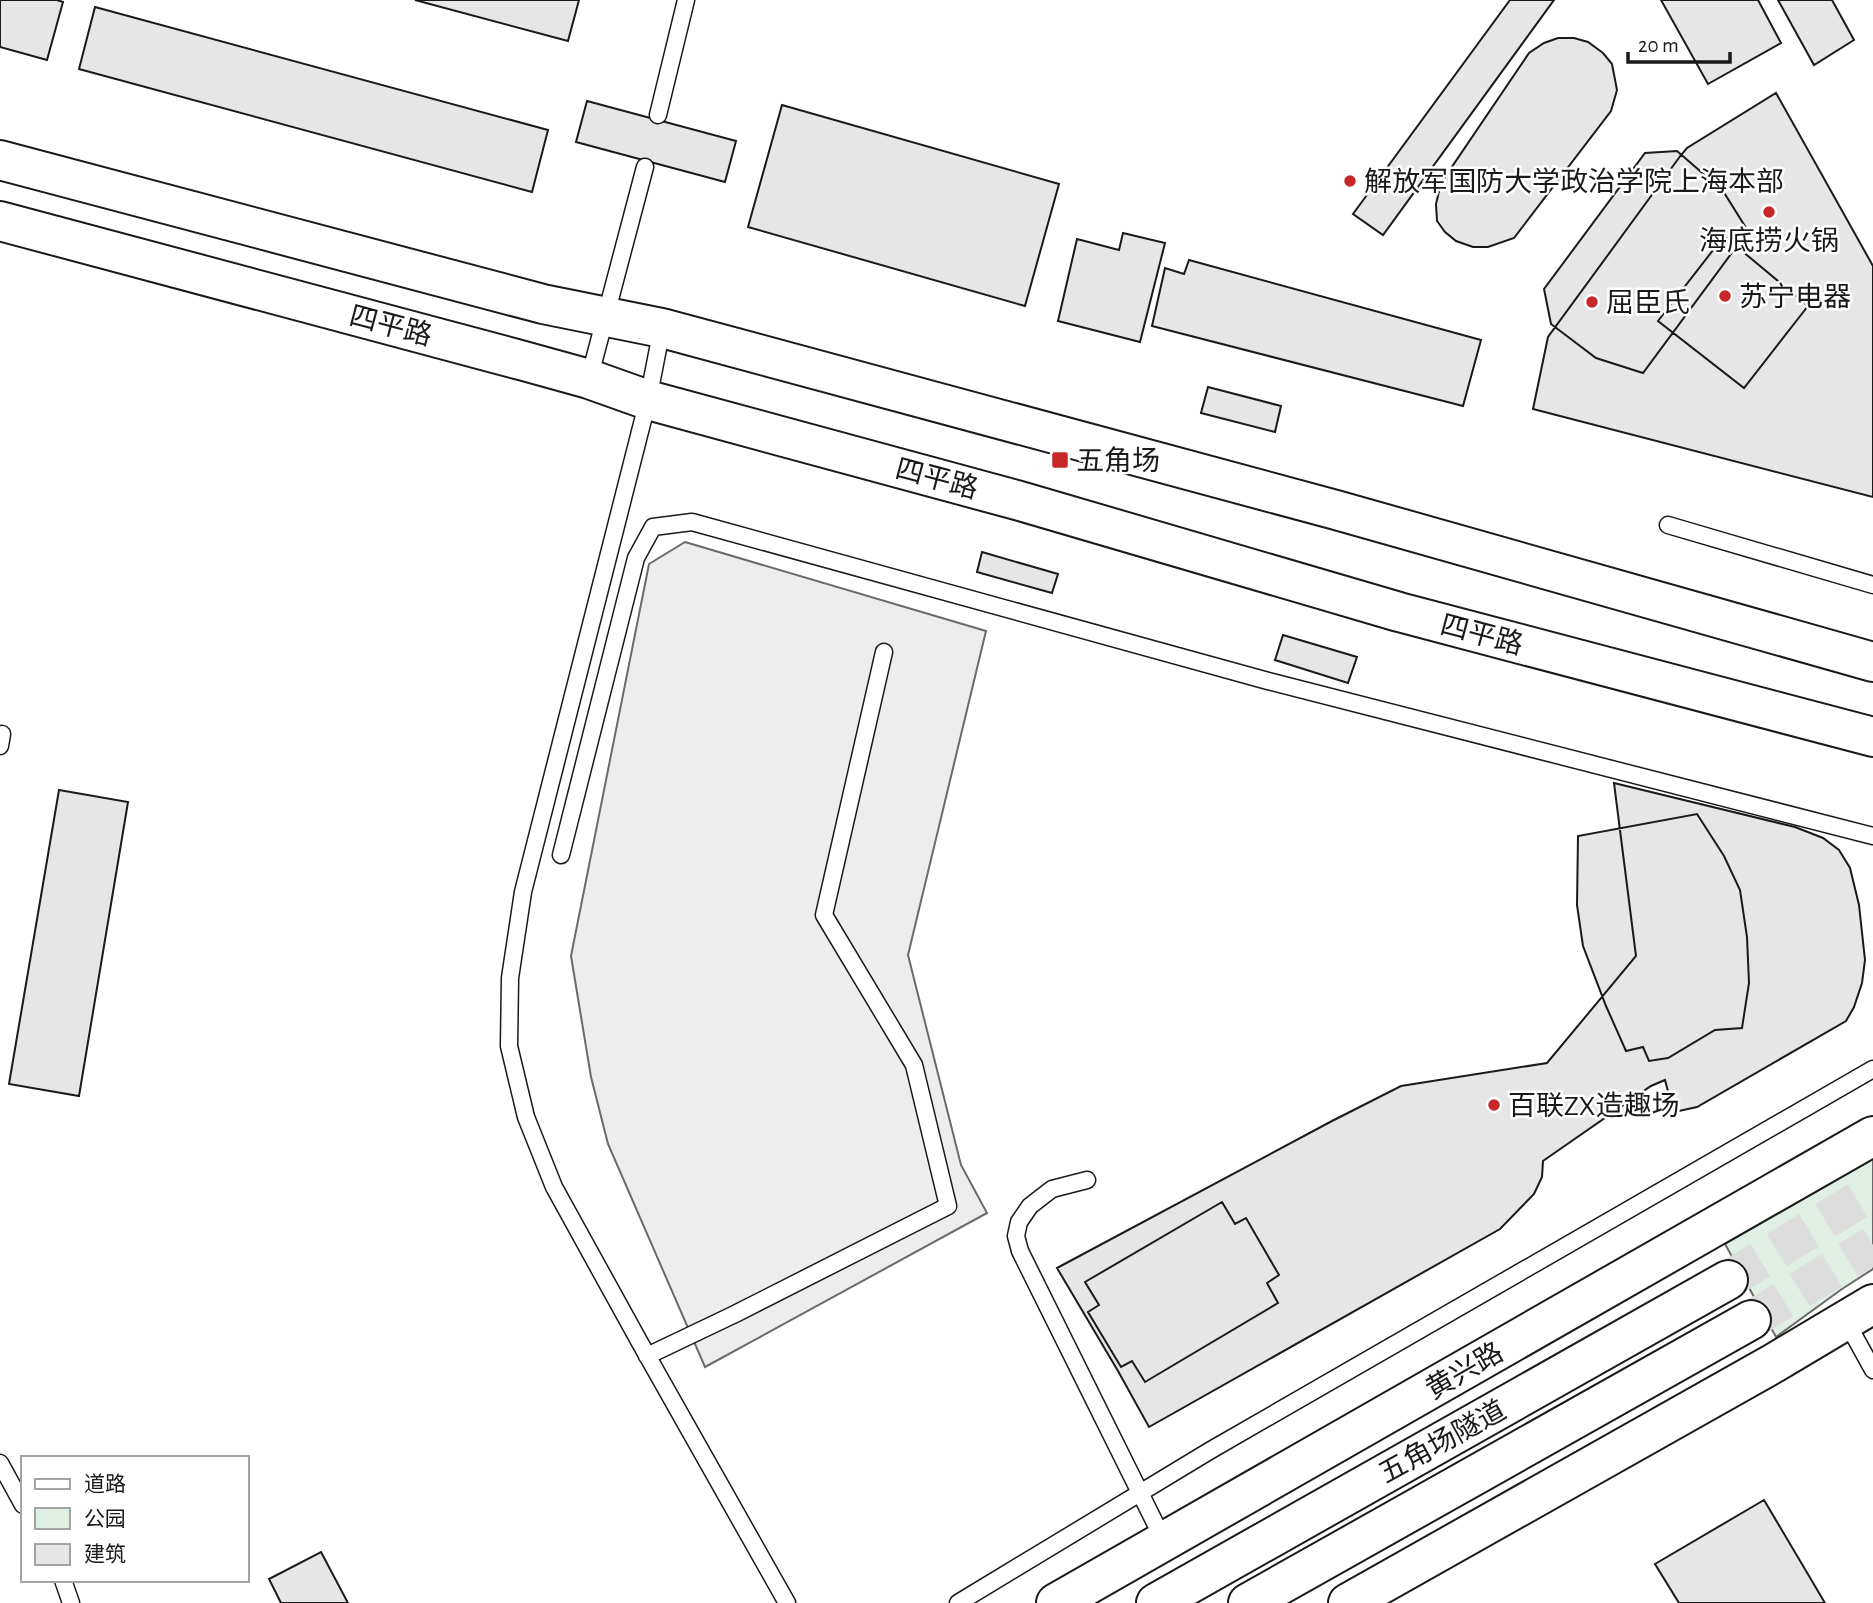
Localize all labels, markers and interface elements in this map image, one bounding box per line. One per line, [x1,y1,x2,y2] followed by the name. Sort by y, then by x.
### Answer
[1628,21,1730,65] scale bar
[1638,35,1679,56] text: 20 m
[1364,167,1784,197] place label: 解放军国防大学政治学院上海本部
[1342,173,1358,189] marker: 解放军国防大学政治学院上海本部
[1761,204,1777,220] marker: 海底捞火锅
[1699,226,1839,256] place label: 海底捞火锅
[1739,282,1851,312] place label: 苏宁电器
[1606,288,1690,318] place label: 屈臣氏
[1717,288,1733,304] marker: 苏宁电器
[1584,294,1600,310] marker: 屈臣氏
[346,301,435,351] street label: 四平路
[1076,446,1160,476] place label: 五角场
[1050,450,1070,470] marker: 五角场
[892,454,981,504] street label: 四平路
[1437,610,1526,660] street label: 四平路
[1508,1091,1679,1121] place label: 百联ZX造趣场
[1486,1097,1502,1113] marker: 百联ZX造趣场
[1421,1337,1508,1405] street label: 黄兴路
[1374,1395,1511,1489] street label: 五角场隧道
[21,1456,248,1582] legend
[84,1473,126,1495] text: 道路
[84,1508,126,1530] text: 公园
[84,1543,126,1565] text: 建筑

